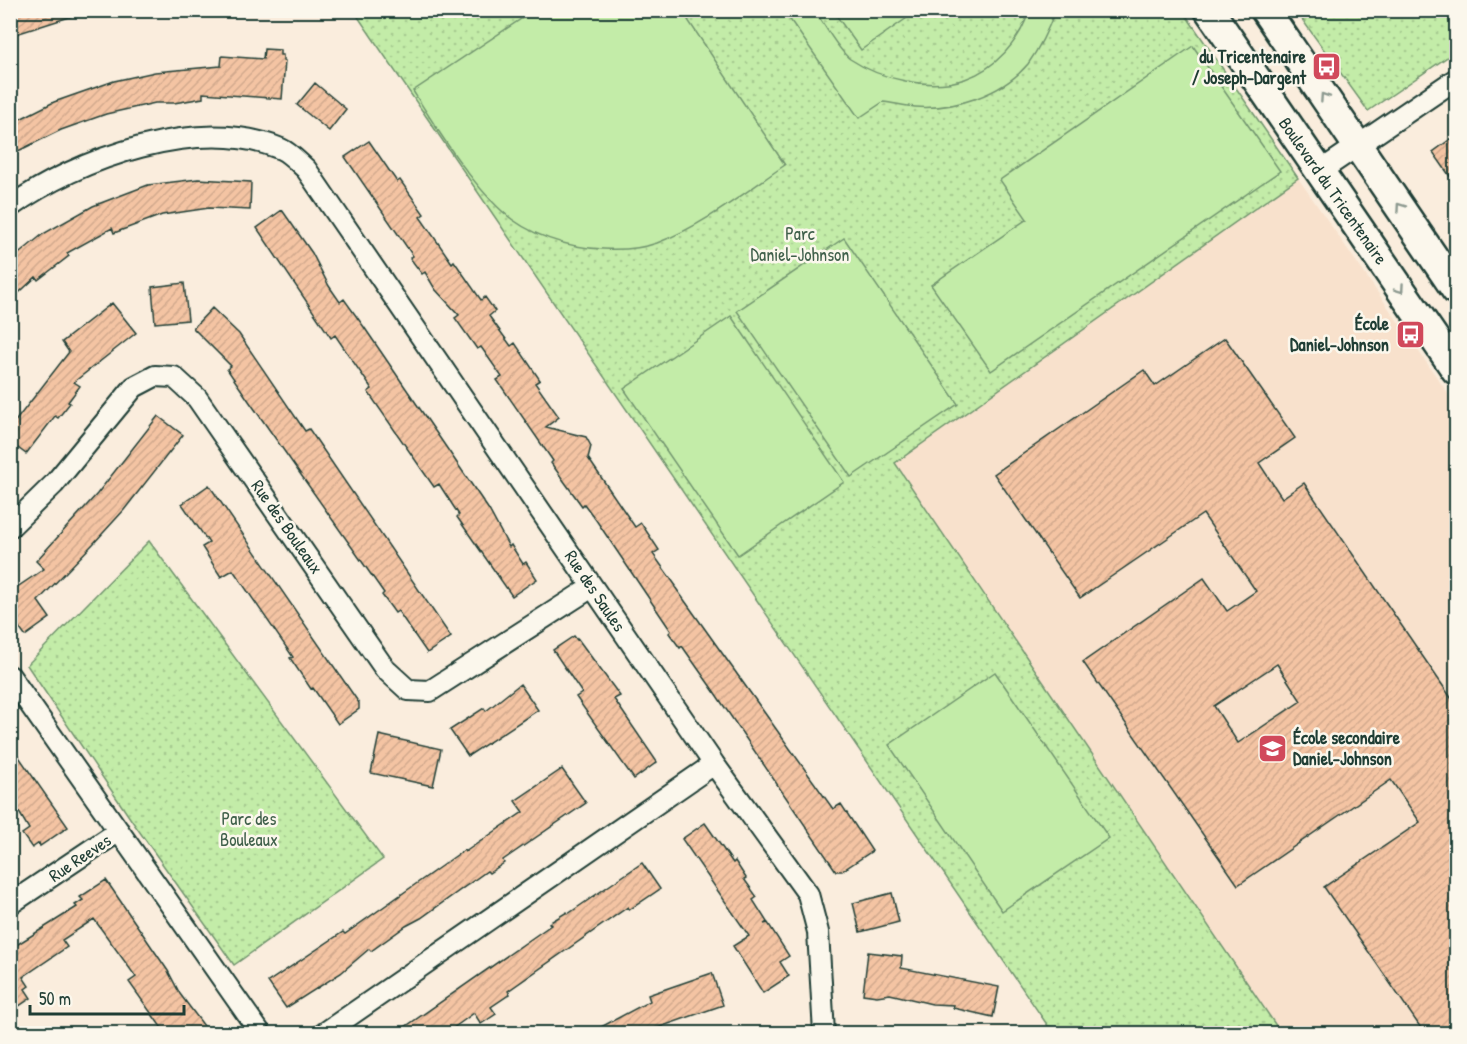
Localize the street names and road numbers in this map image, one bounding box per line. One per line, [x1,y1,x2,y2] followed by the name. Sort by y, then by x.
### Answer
[1273,112,1394,269] street label: Boulevard du Tricentenaire
[246,475,329,579] street label: Rue des Bouleaux
[559,545,632,636] street label: Rue des Saules
[44,827,116,888] street label: Rue Reeves

